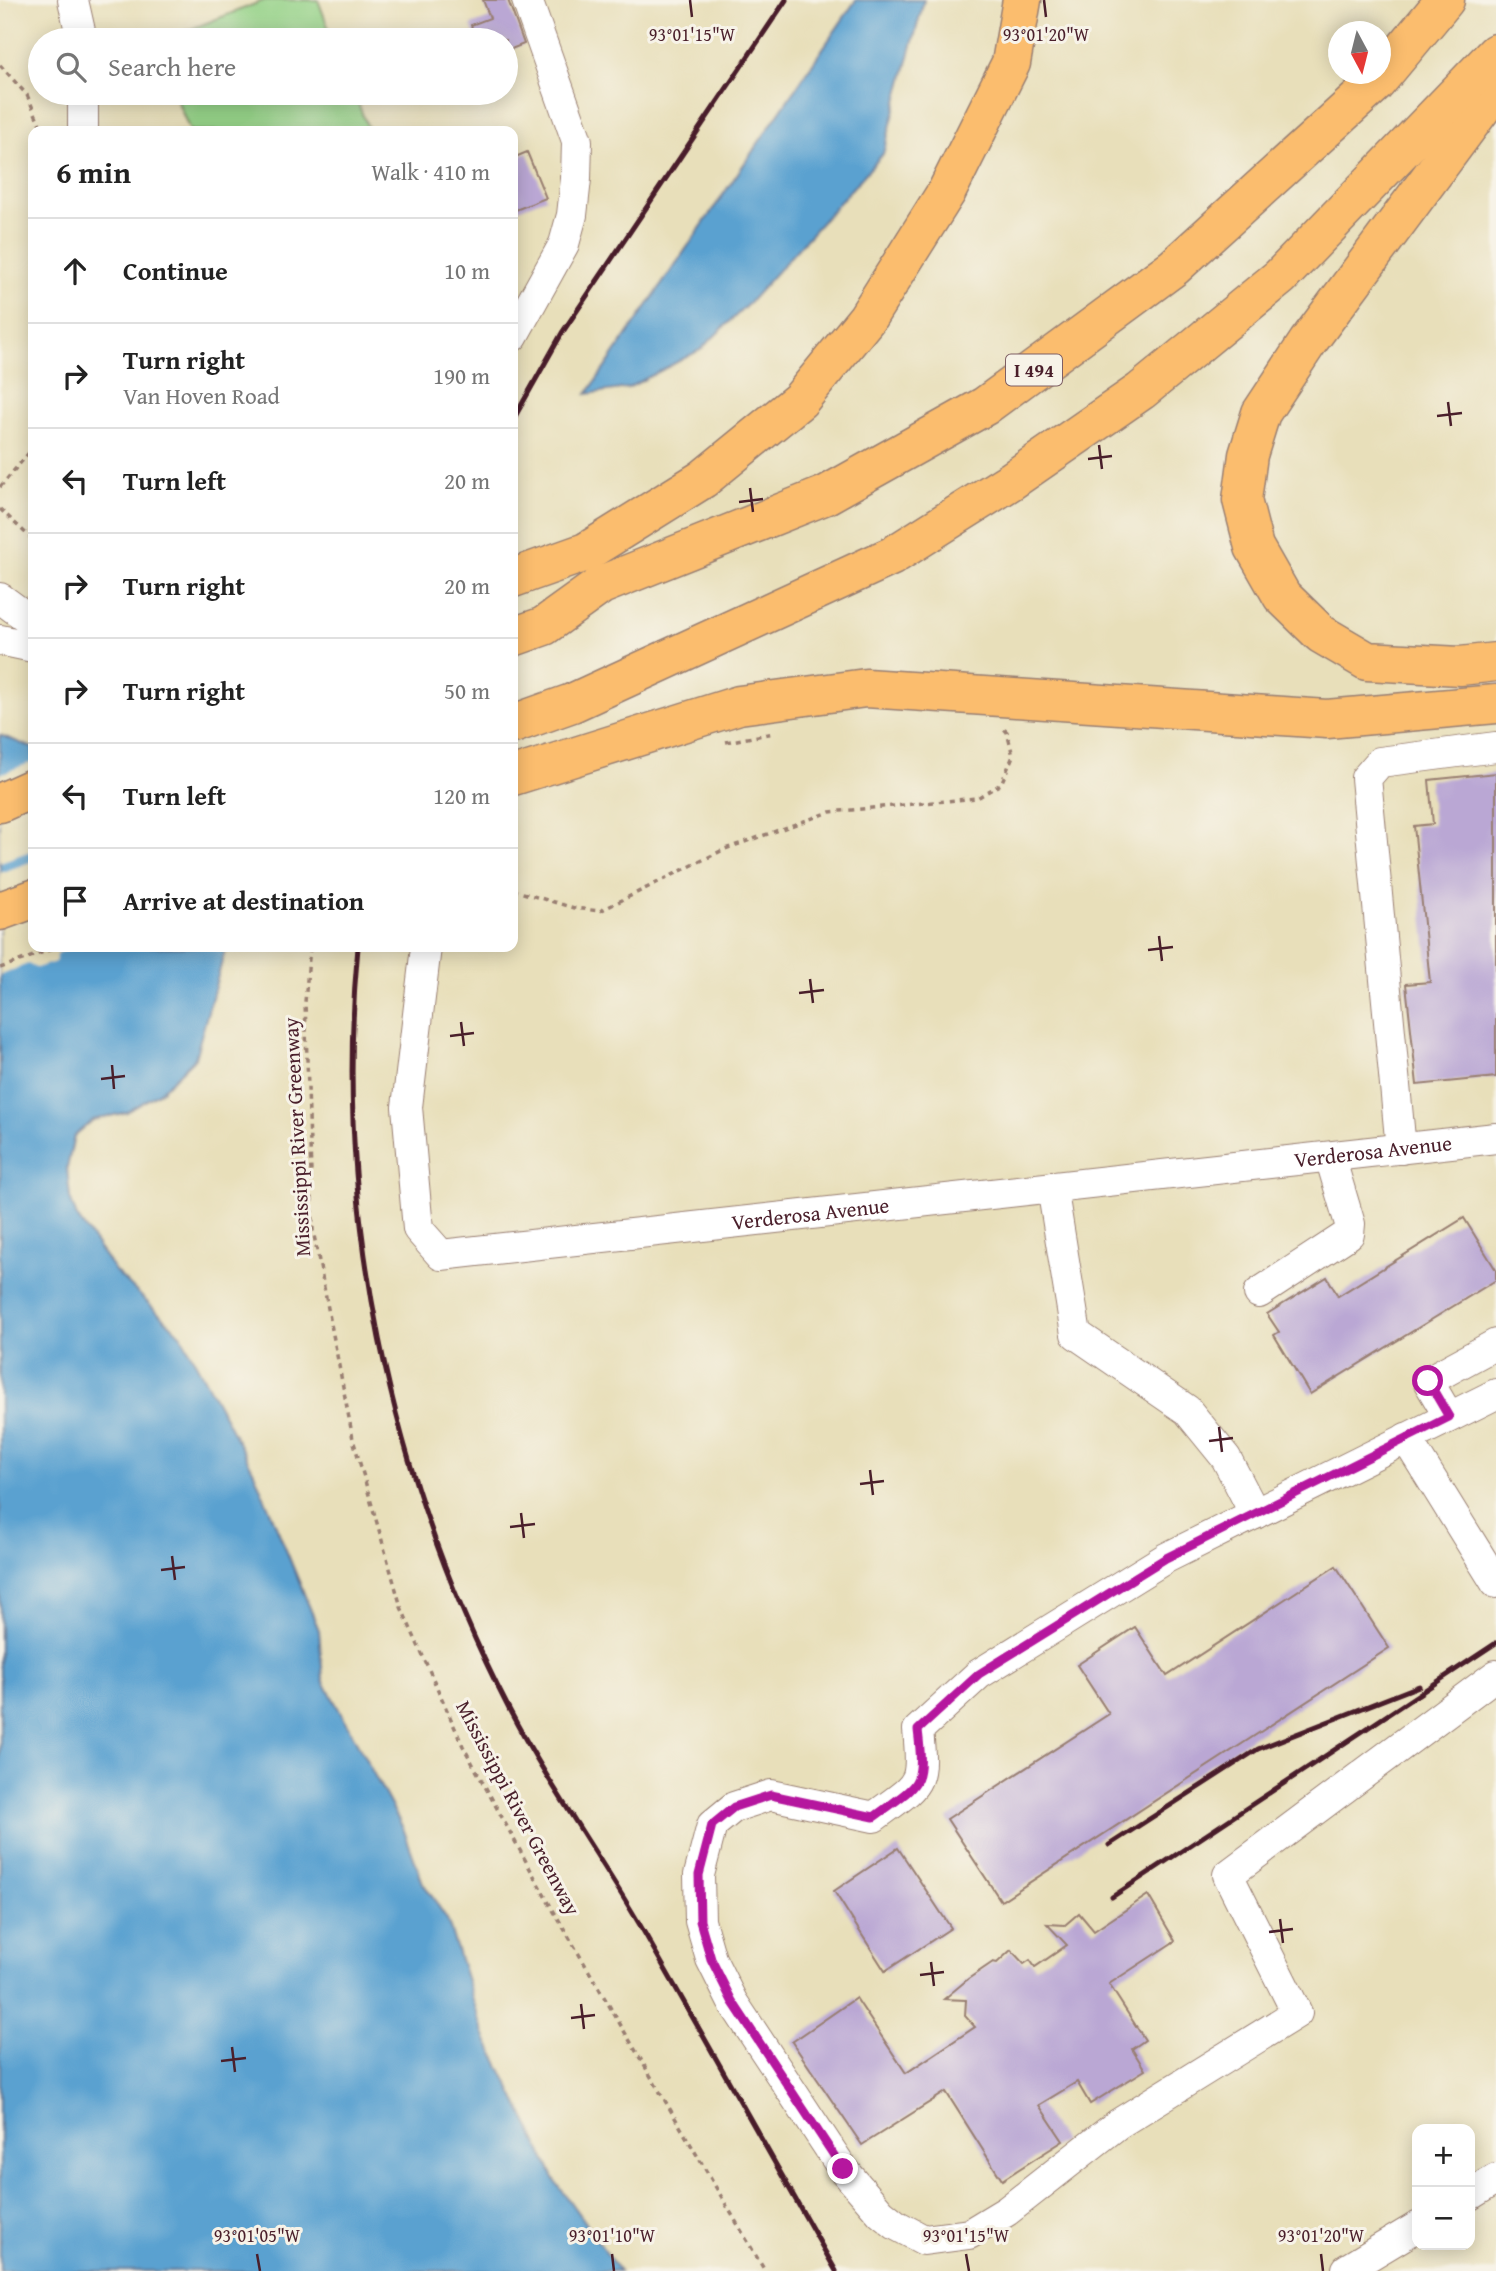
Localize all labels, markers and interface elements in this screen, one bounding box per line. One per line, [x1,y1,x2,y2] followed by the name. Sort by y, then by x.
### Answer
[649,21,736,48] text: 93°01'15"W
[1003,21,1090,48] text: 93°01'20"W
[1328,21,1391,84] north arrow
[28,28,518,105] search box
[108,47,236,86] text: Search here
[52,48,90,86] icon: search
[56,150,131,194] text: 6 min
[371,155,490,188] text: Walk · 410 m
[123,251,228,290] text: Continue
[56,252,94,290] icon: ahead
[444,254,490,287] text: 10 m
[123,340,245,379] text: Turn right
[1006,354,1062,386] road number: I 494
[56,357,94,395] icon: right
[433,359,490,392] text: 190 m
[123,379,280,412] text: Van Hoven Road
[123,461,226,500] text: Turn left
[56,462,94,500] icon: left
[444,464,490,497] text: 20 m
[123,566,245,605] text: Turn right
[56,567,94,605] icon: right
[444,569,490,602] text: 20 m
[123,671,245,710] text: Turn right
[56,672,94,710] icon: right
[444,674,490,707] text: 50 m
[123,776,226,815] text: Turn left
[56,777,94,815] icon: left
[433,779,490,812] text: 120 m
[123,881,364,920] text: Arrive at destination
[56,882,94,920] icon: arrive
[275,1016,318,1258] street label: Mississippi River Greenway
[1292,1127,1453,1175] street label: Verderosa Avenue
[730,1189,891,1238] street label: Verderosa Avenue
[1412,1365,1443,1396] route start
[448,1695,589,1921] street label: Mississippi River Greenway
[1412,2124,1475,2250] map controls
[1412,2124,1475,2187] button: +
[827,2153,858,2184] route end
[1412,2187,1475,2250] button: −
[214,2222,301,2249] text: 93°01'05"W
[569,2222,656,2249] text: 93°01'10"W
[923,2222,1010,2249] text: 93°01'15"W
[1278,2222,1365,2249] text: 93°01'20"W

